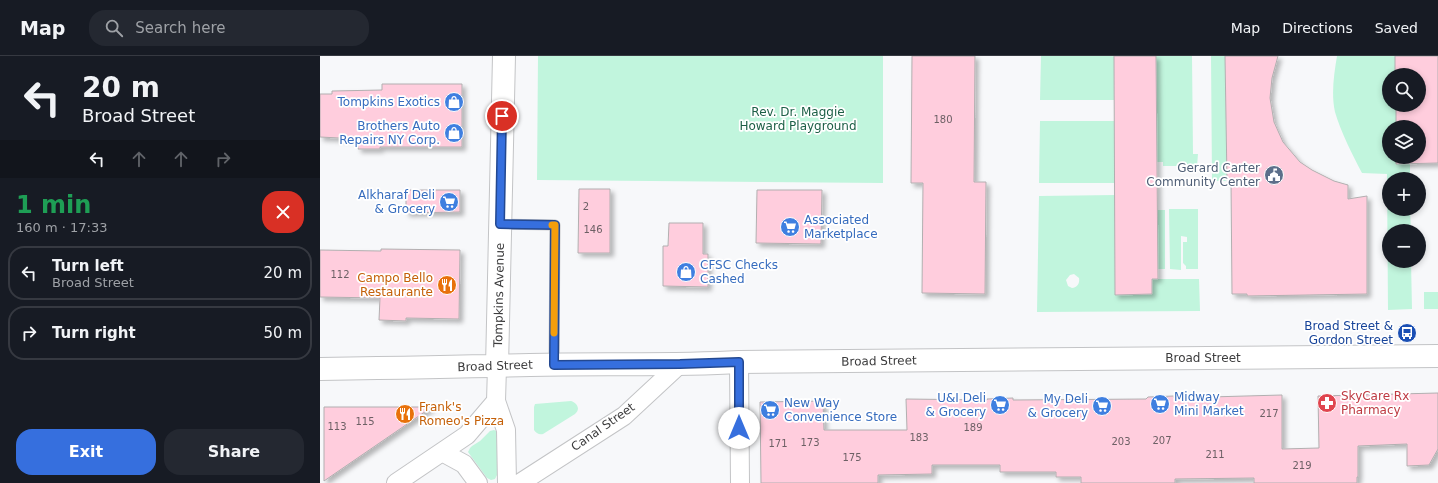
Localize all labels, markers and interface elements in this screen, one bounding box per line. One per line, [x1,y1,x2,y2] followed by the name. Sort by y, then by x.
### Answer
[89,10,369,46] search box
[20,17,65,39] text: Map
[103,17,125,39] icon: search
[135,19,225,37] text: Search here
[1231,20,1260,36] text: Map
[1282,20,1353,36] text: Directions
[1375,20,1418,36] text: Saved
[1382,68,1426,268] map controls
[1382,68,1426,112] button: search
[82,71,160,104] text: 20 m
[16,72,68,124] icon: left
[443,91,465,113] shop icon: Tompkins Exotics
[337,95,440,109] place label: Tompkins Exotics
[485,99,519,133] pin
[82,105,195,126] text: Broad Street
[491,105,513,127] icon: arrive
[739,105,857,133] park label: Rev. Dr. Maggie Howard Playground
[933,114,953,125] house number: 180
[339,119,440,147] place label: Brothers Auto Repairs NY Corp.
[1382,120,1426,164] button: layers
[443,122,465,144] shop icon: Brothers Auto Repairs NY Corp.
[86,148,108,170] icon: left
[128,148,150,170] icon: ahead
[170,148,192,170] icon: ahead
[212,148,234,170] icon: right
[1146,161,1260,189] place label: Gerard Carter Community Center
[1263,164,1285,186] public building icon: Gerard Carter Community Center
[1382,172,1426,216] button: +
[358,188,435,216] place label: Alkharaf Deli & Grocery
[16,191,91,219] text: 1 min
[262,191,304,233] button: close
[438,191,460,213] supermarket icon: Alkharaf Deli & Grocery
[583,201,589,212] house number: 2
[804,213,878,241] place label: Associated Marketplace
[779,216,801,238] supermarket icon: Associated Marketplace
[16,220,107,235] text: 160 m · 17:33
[583,224,603,235] house number: 146
[1382,224,1426,268] button: −
[491,243,507,348] street label: Tompkins Avenue
[52,257,124,275] text: Turn left
[700,258,778,286] place label: CFSC Checks Cashed
[675,261,697,283] shop icon: CFSC Checks Cashed
[18,262,40,284] icon: left
[264,264,302,282] text: 20 m
[330,269,350,280] house number: 112
[357,271,433,299] place label: Campo Bello Restaurante
[436,274,458,296] restaurant icon: Campo Bello Restaurante
[52,275,134,290] text: Broad Street
[1304,319,1393,347] place label: Broad Street & Gordon Street
[18,322,40,344] icon: right
[1396,322,1418,344] bus stop icon: Broad Street & Gordon Street
[52,324,136,342] text: Turn right
[264,324,302,342] text: 50 m
[1165,351,1241,365] street label: Broad Street
[841,353,917,369] street label: Broad Street
[457,358,533,374] street label: Broad Street
[1341,389,1409,417] place label: SkyCare Rx Pharmacy
[1174,390,1244,418] place label: Midway Mini Market
[926,391,986,419] place label: U&I Deli & Grocery
[1028,392,1088,420] place label: My Deli & Grocery
[1316,392,1338,414] pharmacy icon: SkyCare Rx Pharmacy
[1149,393,1171,415] supermarket icon: Midway Mini Market
[989,394,1011,416] supermarket icon: U&I Deli & Grocery
[1091,395,1113,417] supermarket icon: My Deli & Grocery
[784,396,897,424] place label: New Way Convenience Store
[759,399,781,421] supermarket icon: New Way Convenience Store
[419,400,504,428] place label: Frank's Romeo's Pizza
[569,400,638,454] street label: Canal Street
[394,403,416,425] restaurant icon: Frank's Romeo's Pizza
[718,407,760,449] position arrow
[1259,408,1279,419] house number: 217
[355,416,375,427] house number: 115
[327,421,347,432] house number: 113
[963,422,983,433] house number: 189
[16,429,156,475] button: Exit
[164,429,304,475] button: Share
[909,432,929,443] house number: 183
[1152,435,1172,446] house number: 207
[1111,436,1131,447] house number: 203
[800,437,820,448] house number: 173
[768,438,788,449] house number: 171
[1205,449,1225,460] house number: 211
[842,452,862,463] house number: 175
[1292,460,1312,471] house number: 219

